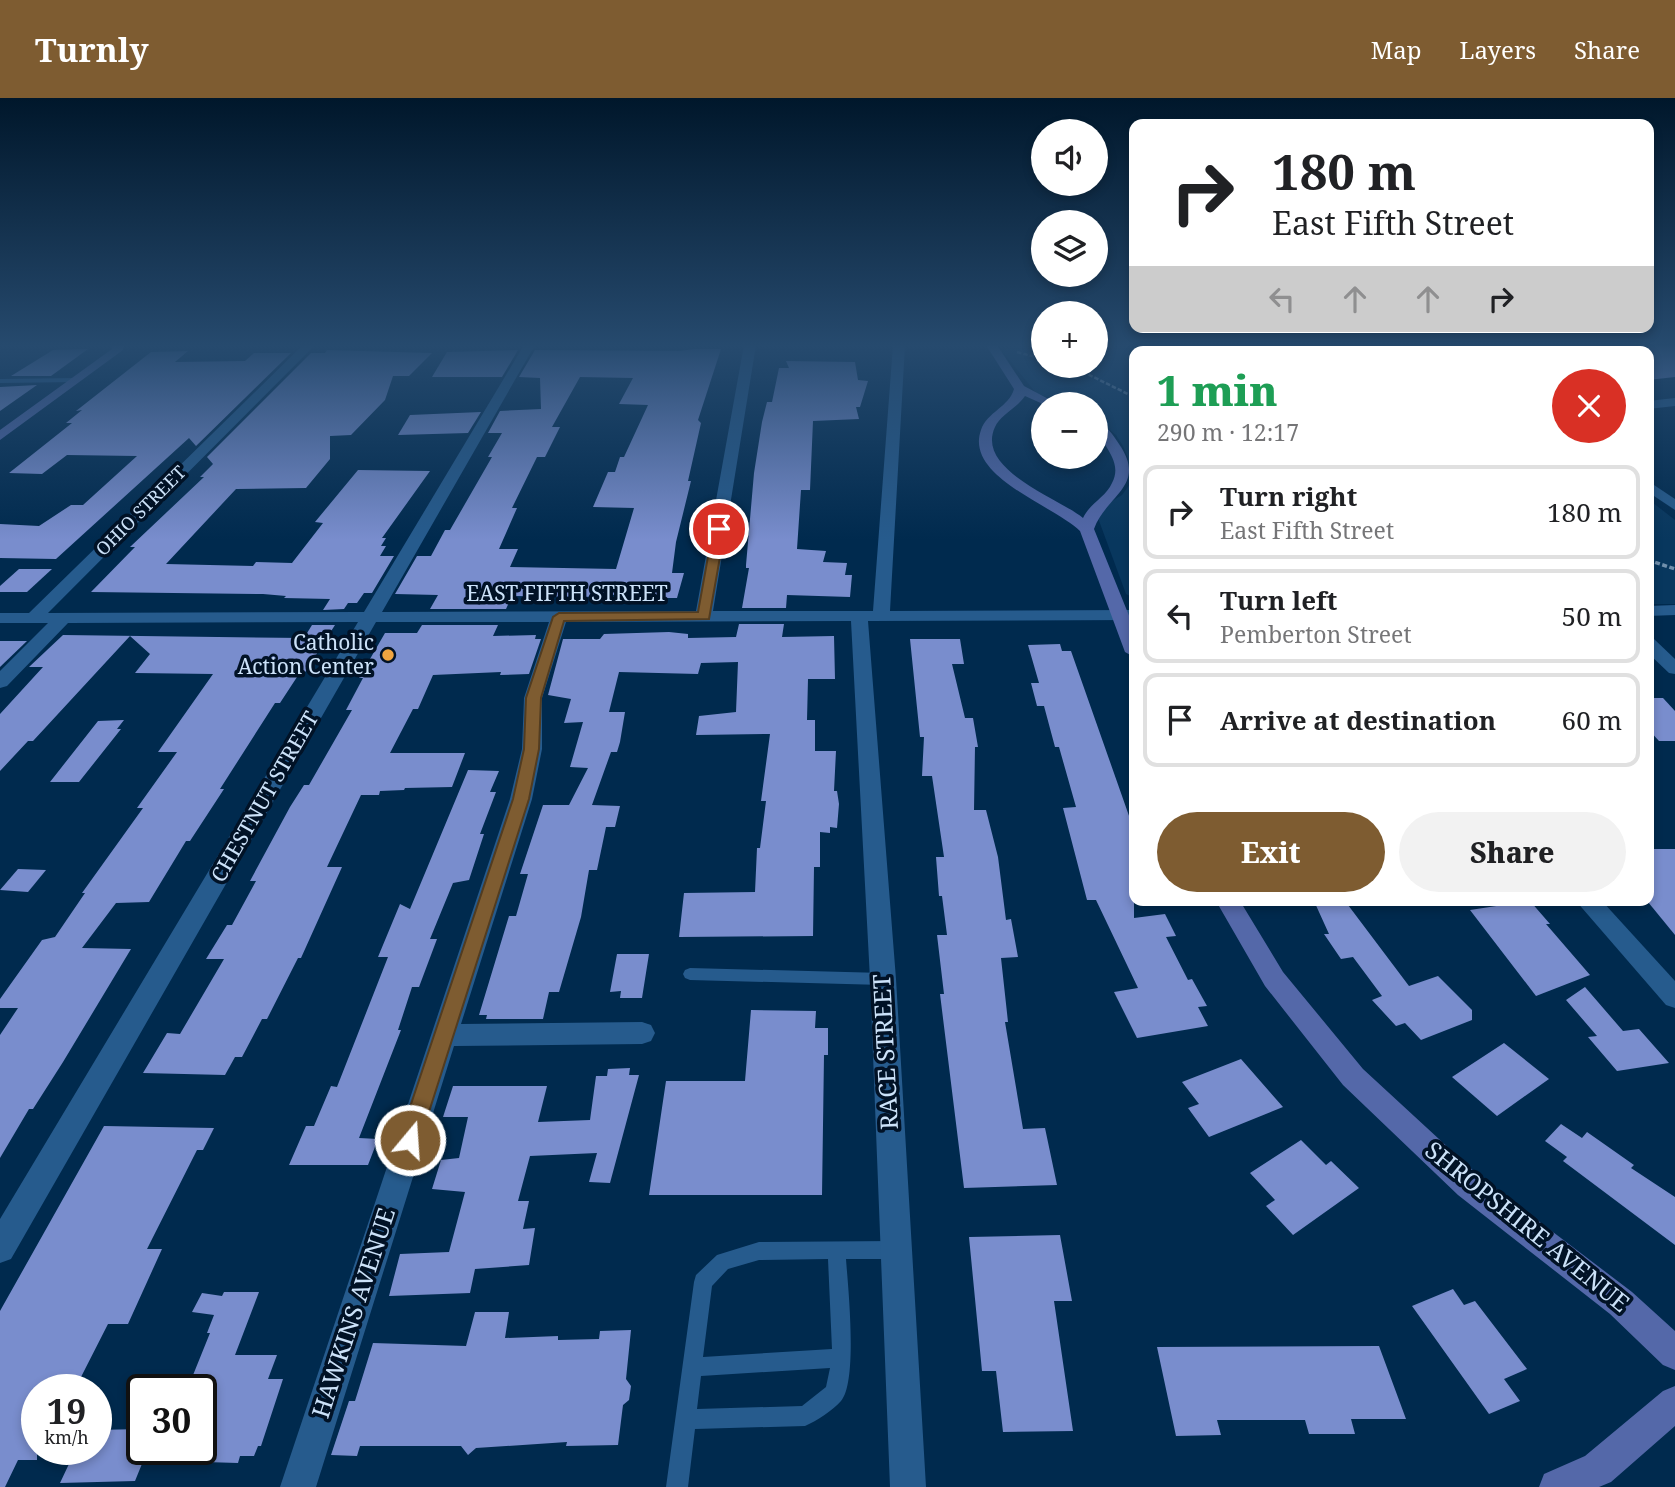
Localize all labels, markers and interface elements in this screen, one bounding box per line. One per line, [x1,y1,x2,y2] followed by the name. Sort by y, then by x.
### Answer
[35,27,149,72] text: Turnly
[1371,33,1422,66] text: Map
[1460,33,1536,66] text: Layers
[1574,33,1640,66] text: Share
[1031,119,1108,469] map controls
[1031,119,1108,196] button: sound
[1272,138,1416,204] text: 180 m
[1157,147,1248,238] icon: right
[1272,201,1514,244] text: East Fifth Street
[1031,210,1108,287] button: layers
[1263,280,1301,318] icon: left
[1336,280,1374,318] icon: ahead
[1409,280,1447,318] icon: ahead
[1482,280,1520,318] icon: right
[1031,301,1108,378] button: +
[1157,361,1278,418] text: 1 min
[1552,369,1626,443] button: close
[1031,392,1108,469] button: −
[1157,416,1299,448] text: 290 m · 12:17
[90,460,191,561] street label: OHIO STREET
[1220,478,1357,514] text: Turn right
[1161,493,1199,531] icon: right
[1547,494,1622,530] text: 180 m
[689,499,749,559] pin
[700,510,738,548] icon: arrive
[1220,514,1394,546] text: East Fifth Street
[466,579,668,607] street label: EAST FIFTH STREET
[1220,582,1337,618] text: Turn left
[1161,597,1199,635] icon: left
[1562,598,1622,634] text: 50 m
[1220,618,1412,650] text: Pemberton Street
[238,628,374,680] place label: Catholic Action Center
[380,647,396,663] marker: Catholic Action Center
[1161,701,1199,739] icon: arrive
[1220,702,1496,738] text: Arrive at destination
[1562,702,1622,738] text: 60 m
[204,706,324,887] street label: CHESTNUT STREET
[1157,812,1385,892] button: Exit
[1399,812,1626,892] button: Share
[864,973,905,1131] street label: RACE STREET
[373,1103,447,1177] position arrow
[1419,1133,1637,1319] street label: SHROPSHIRE AVENUE
[303,1203,402,1422] street label: HAWKINS AVENUE
[126,1374,217,1465] speed limit sign: 30
[47,1387,86,1434] text: 19
[44,1425,89,1449] text: km/h

